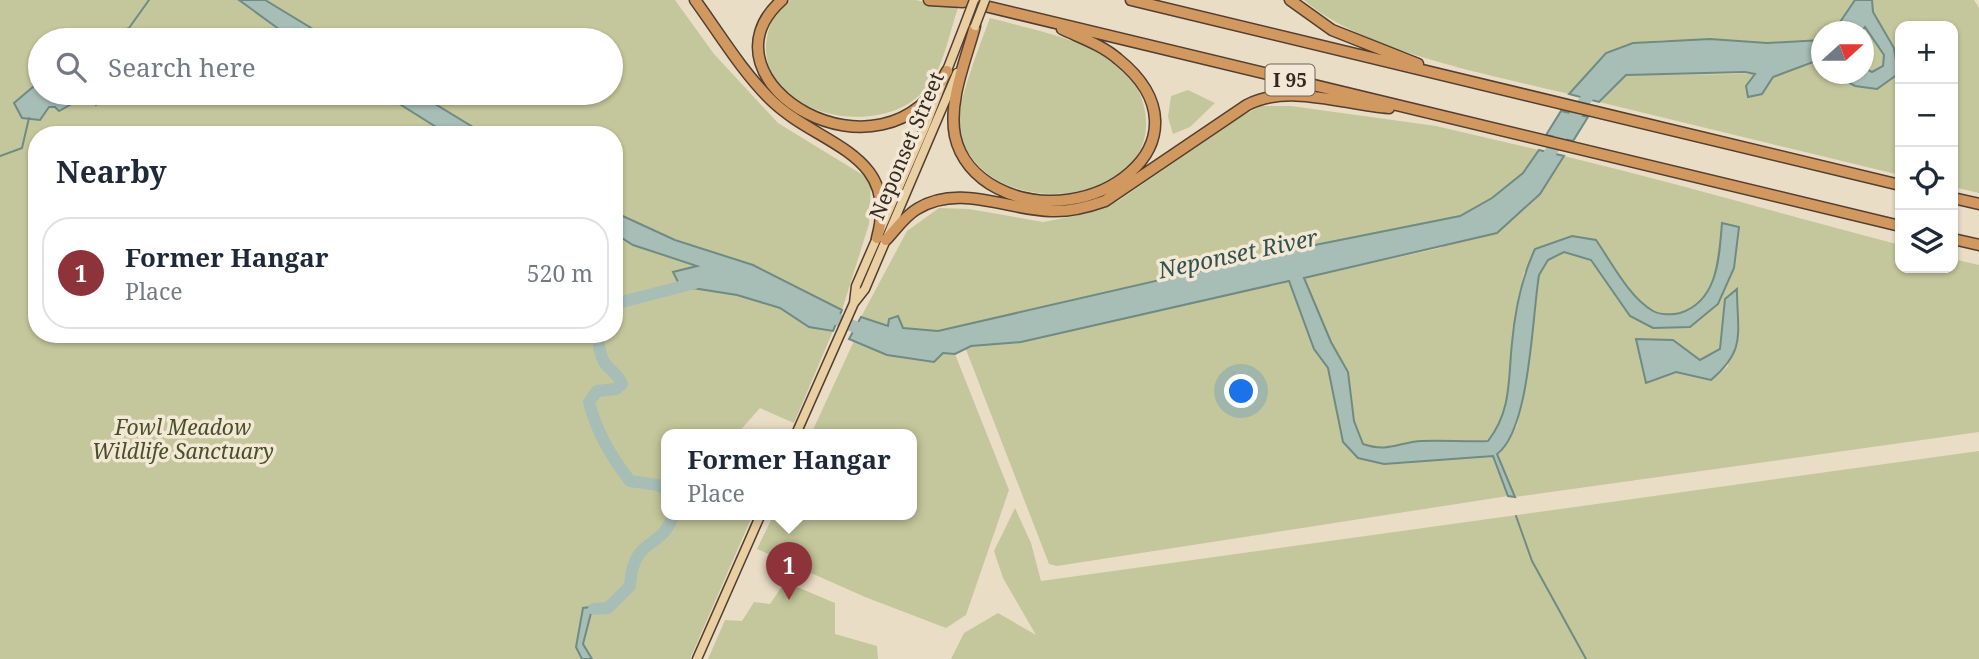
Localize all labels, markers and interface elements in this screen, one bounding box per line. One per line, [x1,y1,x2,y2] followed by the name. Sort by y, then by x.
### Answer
[1811,21,1874,84] north arrow
[1895,21,1958,273] map controls
[1895,21,1958,84] button: +
[28,28,623,105] search box
[52,48,90,86] icon: search
[108,49,256,85] text: Search here
[1266,64,1314,96] road number: I 95
[862,67,950,224] street label: Neponset Street
[1895,84,1958,147] button: −
[1895,147,1958,210] button: locate
[56,151,167,192] text: Nearby
[1895,210,1958,273] button: layers
[1154,220,1321,286] water label: Neponset River
[125,239,329,275] text: Former Hangar
[75,257,88,289] text: 1
[527,257,593,289] text: 520 m
[125,275,183,307] text: Place
[1224,374,1258,408] your location
[92,413,274,465] park label: Fowl Meadow Wildlife Sanctuary
[661,429,917,520] popup
[687,441,891,477] text: Former Hangar
[687,477,745,509] text: Place
[766,542,812,600] pin: 1

